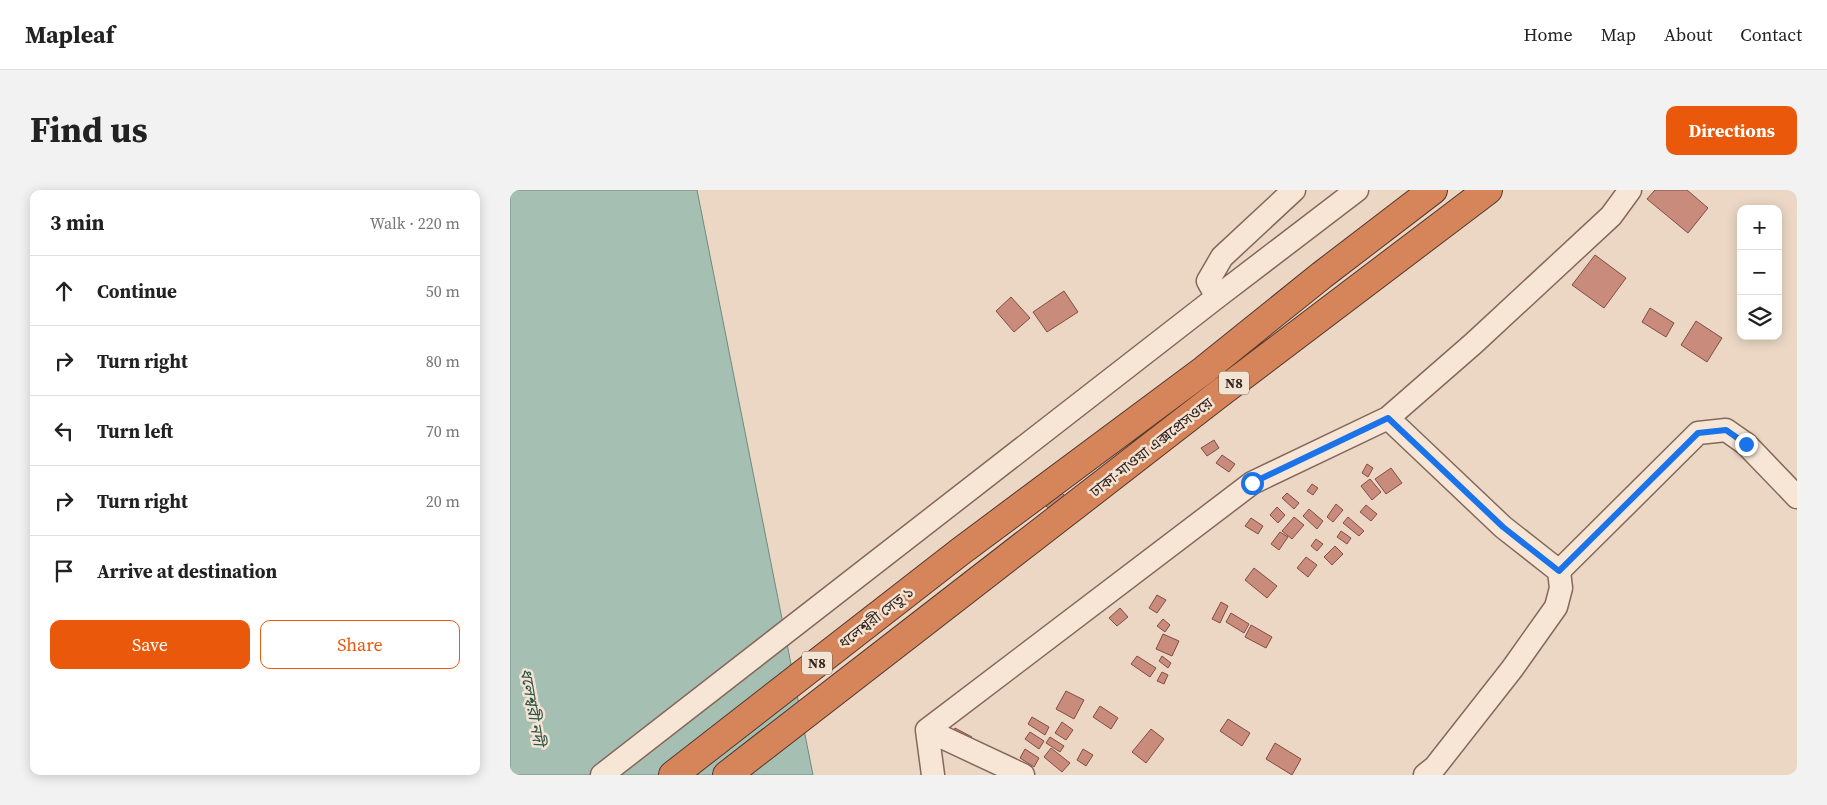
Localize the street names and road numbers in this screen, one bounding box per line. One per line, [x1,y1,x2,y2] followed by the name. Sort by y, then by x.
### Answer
[1219,372,1249,394] road number: N8
[1084,392,1217,502] street label: ঢাকা-মাওয়া এক্সপ্রেসওয়ে
[834,581,918,653] street label: ধলেশ্বরী সেতু ১
[802,652,832,674] road number: N8

